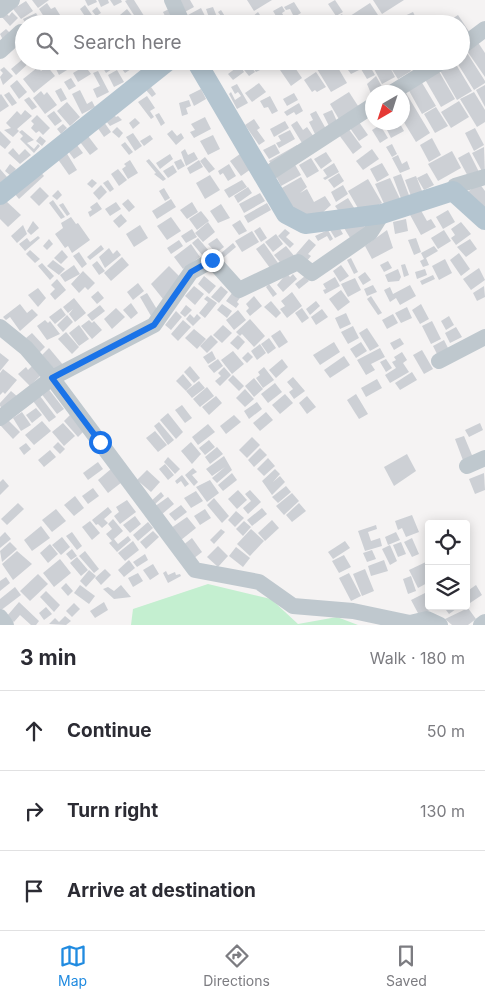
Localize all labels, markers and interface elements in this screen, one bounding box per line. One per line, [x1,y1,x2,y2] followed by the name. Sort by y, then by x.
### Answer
[15,15,470,70] search box
[33,29,61,57] icon: search
[73,31,182,54] text: Search here
[365,85,410,130] north arrow
[201,249,224,272] route end
[89,431,112,454] route start
[425,520,470,610] map controls
[425,520,470,565] button: locate
[425,565,470,610] button: layers
[20,645,76,670] text: 3 min
[370,648,465,668] text: Walk · 180 m
[20,717,48,745] icon: ahead
[67,719,152,742] text: Continue
[427,721,465,741] text: 50 m
[20,797,48,825] icon: right
[67,799,158,822] text: Turn right
[420,801,465,821] text: 130 m
[20,877,48,905] icon: arrive
[67,879,256,902] text: Arrive at destination
[58,942,87,989] tab: Map
[203,942,270,989] tab: Directions
[386,942,427,989] tab: Saved

